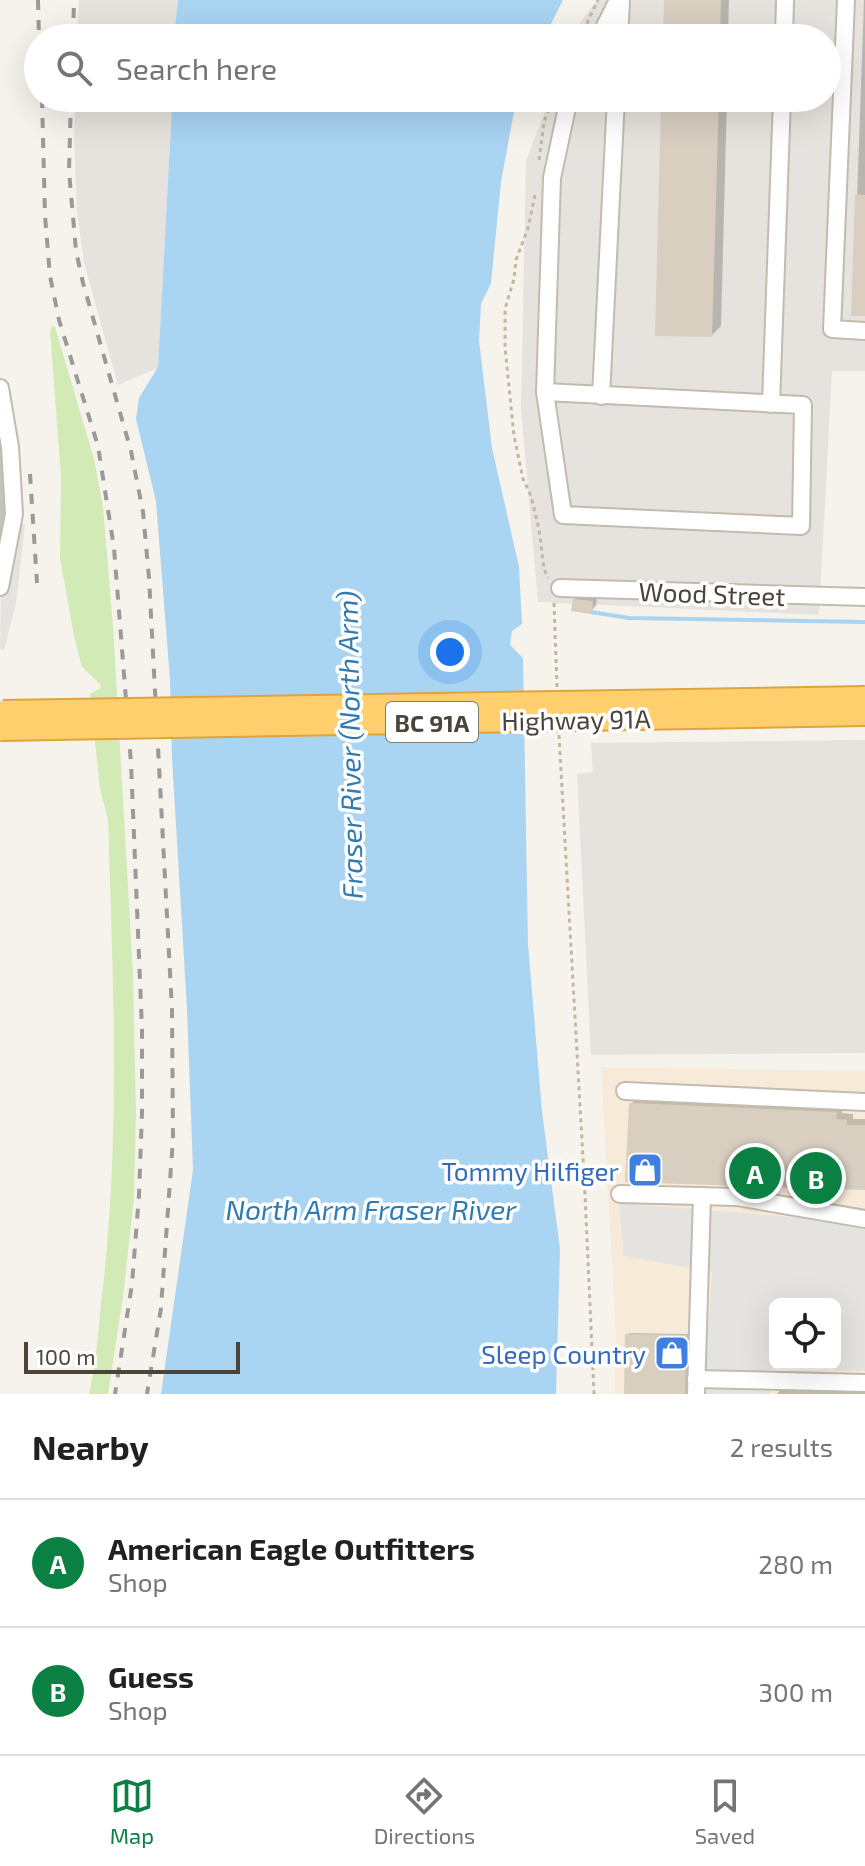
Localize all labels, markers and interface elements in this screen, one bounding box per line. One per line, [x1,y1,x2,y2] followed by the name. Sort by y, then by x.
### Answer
[24,24,841,112] search box
[52,46,96,90] icon: search
[116,50,277,86] text: Search here
[638,575,786,611] street label: Wood Street
[329,591,369,899] water label: Fraser River (North Arm)
[430,632,470,672] your location
[386,702,478,742] road number: BC 91A
[501,702,651,736] street label: Highway 91A
[729,1143,781,1203] pin: A
[790,1148,842,1208] pin: B
[626,1151,664,1189] shop icon: Tommy Hilfiger
[442,1155,619,1186] place label: Tommy Hilfiger
[226,1192,517,1226] water label: North Arm Fraser River
[769,1298,841,1370] map controls
[769,1298,841,1370] button: locate
[653,1334,691,1372] shop icon: Sleep Country
[24,1338,240,1374] scale bar
[481,1338,646,1369] place label: Sleep Country
[36,1343,95,1369] text: 100 m
[32,1426,149,1467] text: Nearby
[730,1431,833,1462] text: 2 results
[108,1530,475,1566] text: American Eagle Outfitters
[50,1548,66,1579] text: A
[758,1548,833,1579] text: 280 m
[108,1566,168,1597] text: Shop
[108,1658,194,1694] text: Guess
[50,1676,66,1707] text: B
[759,1676,833,1707] text: 300 m
[108,1694,168,1725] text: Shop
[110,1774,154,1848] tab: Map
[374,1774,475,1848] tab: Directions
[695,1774,755,1848] tab: Saved

